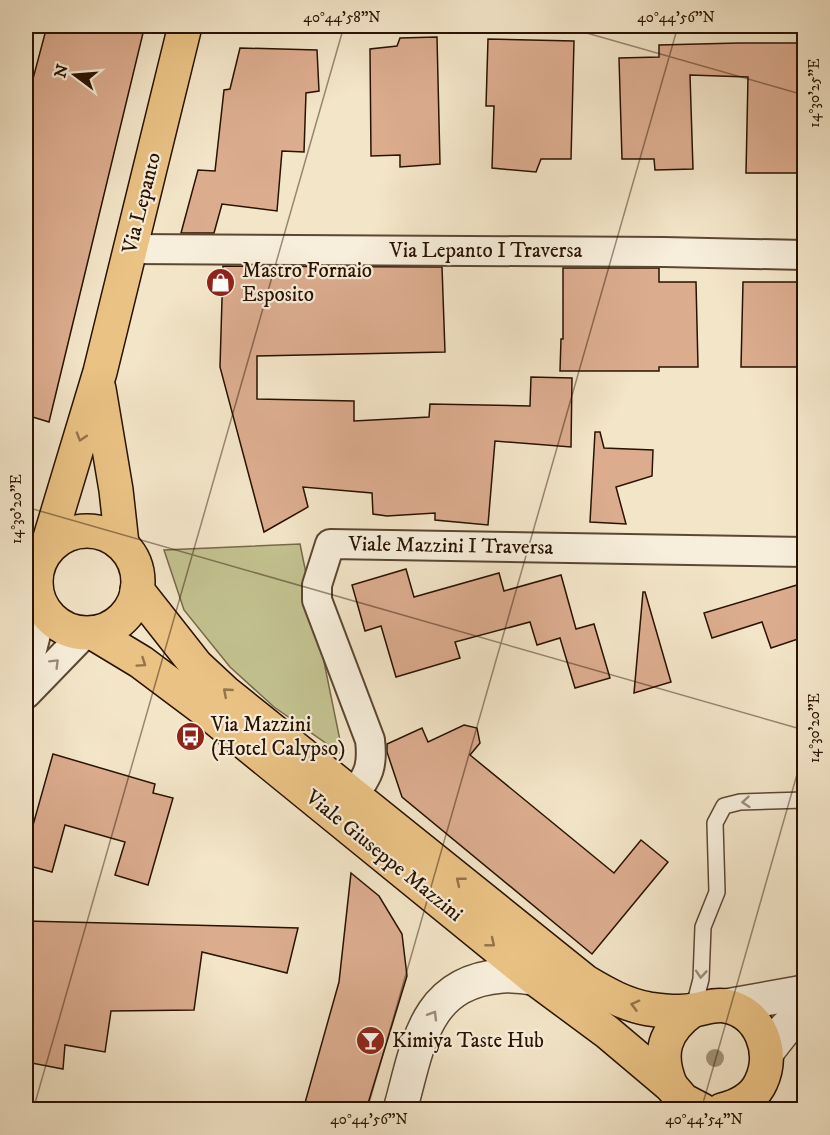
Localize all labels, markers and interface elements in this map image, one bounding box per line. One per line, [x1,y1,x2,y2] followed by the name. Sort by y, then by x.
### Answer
[303,8,381,27] text: 40°44'58"N
[637,8,715,27] text: 40°44'56"N
[45,45,105,105] north arrow
[805,58,824,128] text: 14°30'25"E
[50,62,73,80] text: N
[117,150,167,257] street label: Via Lepanto
[389,238,582,264] street label: Via Lepanto I Traversa
[242,258,372,308] place label: Mastro Fornaio Esposito
[205,267,237,299] shop icon: Mastro Fornaio Esposito
[76,431,88,442] one-way arrow
[7,474,26,544] text: 14°30'20"E
[347,531,554,561] street label: Viale Mazzini I Traversa
[136,656,147,667] one-way arrow
[48,659,59,670] one-way arrow
[223,688,233,699] one-way arrow
[805,693,824,763] text: 14°30'20"E
[210,712,345,762] place label: Via Mazzini (Hotel Calypso)
[174,721,206,753] bus stop icon: Via Mazzini (Hotel Calypso)
[299,784,468,928] street label: Viale Giuseppe Mazzini
[742,796,751,809] one-way arrow
[456,877,467,888] one-way arrow
[484,936,495,947] one-way arrow
[695,969,708,979] one-way arrow
[630,1000,641,1012] one-way arrow
[425,1011,437,1021] one-way arrow
[355,1025,387,1057] bar icon: Kimiya Taste Hub
[392,1028,544,1054] place label: Kimiya Taste Hub
[330,1110,408,1129] text: 40°44'56"N
[665,1110,743,1129] text: 40°44'54"N

